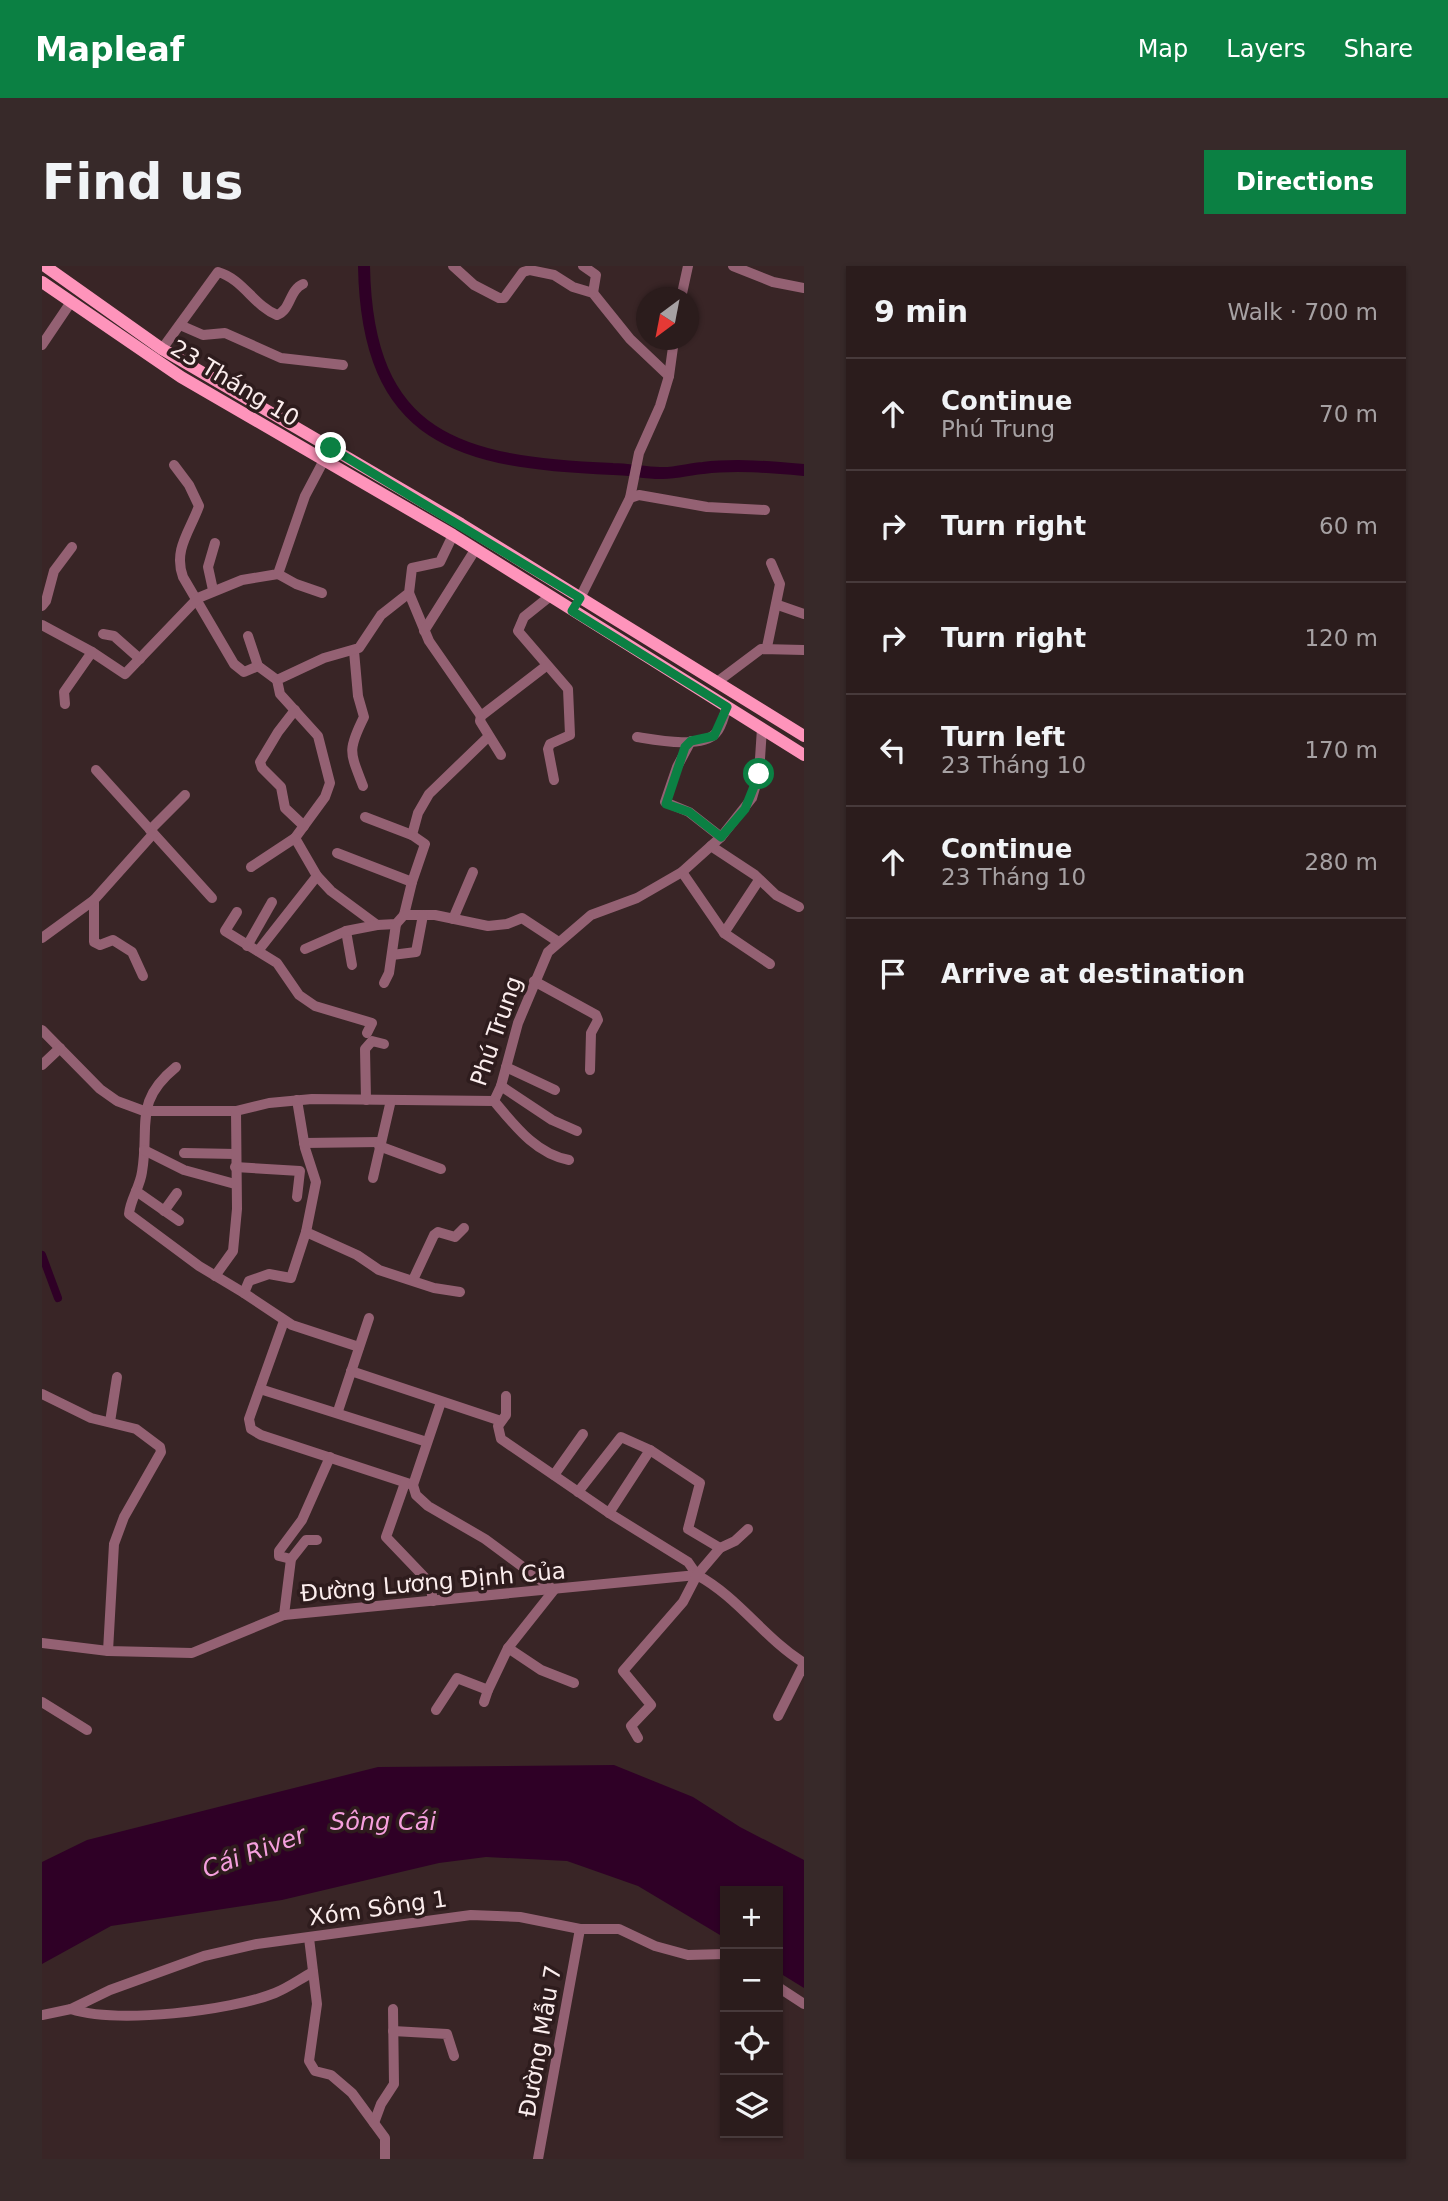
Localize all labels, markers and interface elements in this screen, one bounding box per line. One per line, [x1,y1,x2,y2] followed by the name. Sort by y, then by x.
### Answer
[35,30,184,69] text: Mapleaf
[1138,35,1188,63] text: Map
[1226,35,1306,63] text: Layers
[1344,35,1413,63] text: Share
[1204,150,1406,214] button: Directions
[42,154,243,211] text: Find us
[636,287,699,350] north arrow
[874,294,968,329] text: 9 min
[1227,299,1378,325] text: Walk · 700 m
[166,335,304,431] street label: 23 Tháng 10
[941,386,1072,416] text: Continue
[874,395,912,433] icon: ahead
[1319,401,1378,427] text: 70 m
[941,416,1055,442] text: Phú Trung
[315,432,346,463] route end
[874,507,912,545] icon: right
[941,511,1086,541] text: Turn right
[1319,513,1378,539] text: 60 m
[874,619,912,657] icon: right
[941,623,1086,653] text: Turn right
[1304,625,1378,651] text: 120 m
[941,722,1065,752] text: Turn left
[874,731,912,769] icon: left
[1304,737,1378,763] text: 170 m
[941,752,1086,778] text: 23 Tháng 10
[743,758,774,789] route start
[941,834,1072,864] text: Continue
[874,843,912,881] icon: ahead
[1304,849,1378,875] text: 280 m
[941,864,1086,890] text: 23 Tháng 10
[874,955,912,993] icon: arrive
[941,959,1245,989] text: Arrive at destination
[465,973,527,1089] street label: Phú Trung
[299,1557,567,1607] street label: Đường Lương Định Của
[330,1808,436,1836] water label: Sông Cái
[198,1820,312,1884] water label: Cái River
[307,1885,449,1931] street label: Xóm Sông 1
[720,1886,783,2138] map controls
[720,1886,783,1949] button: +
[720,1949,783,2012] button: −
[513,1963,566,2119] street label: Đường Mẫu 7
[720,2012,783,2075] button: locate
[720,2075,783,2138] button: layers

